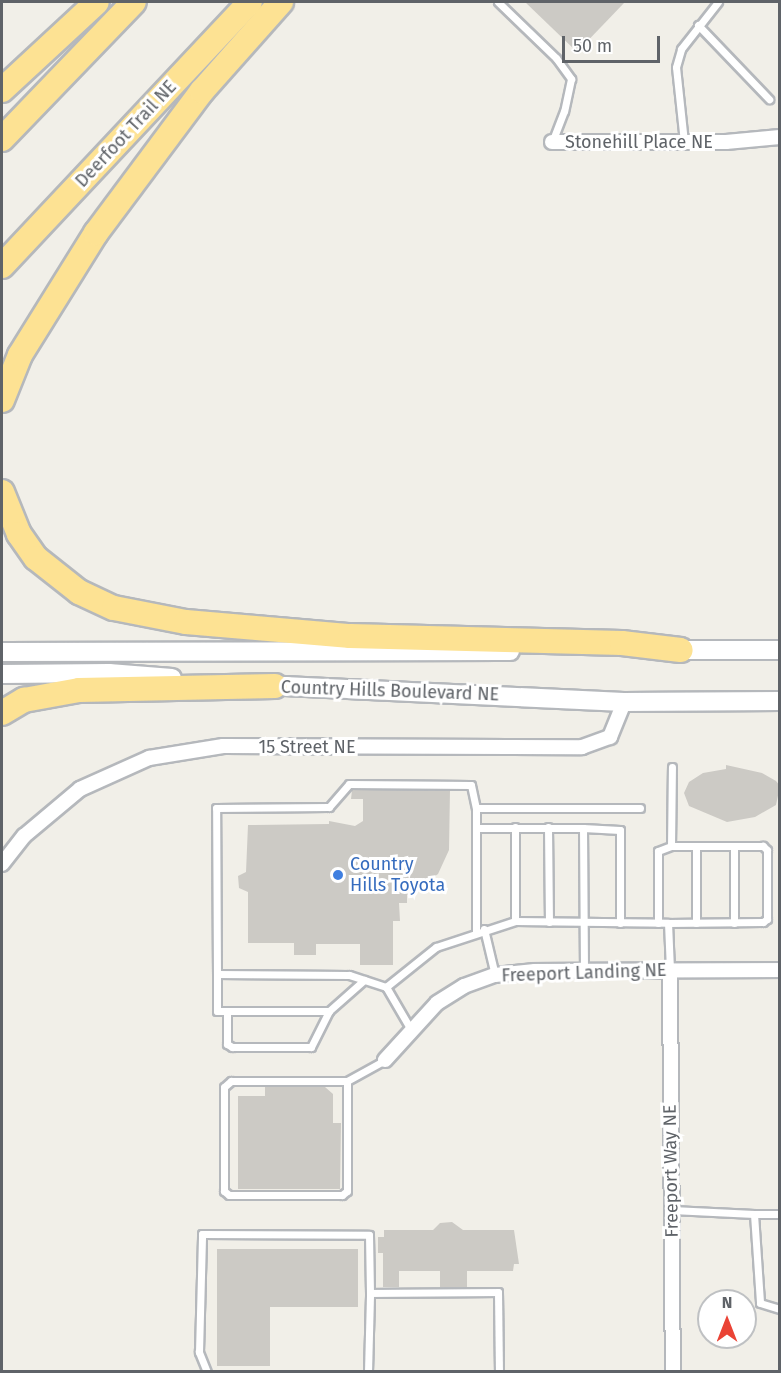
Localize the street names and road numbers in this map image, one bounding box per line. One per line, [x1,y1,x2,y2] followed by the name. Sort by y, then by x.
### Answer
[71,76,181,192] street label: Deerfoot Trail NE
[565,131,713,153] street label: Stonehill Place NE
[280,676,500,706] street label: Country Hills Boulevard NE
[258,736,356,758] street label: 15 Street NE
[501,959,667,987] street label: Freeport Landing NE
[659,1104,683,1238] street label: Freeport Way NE

